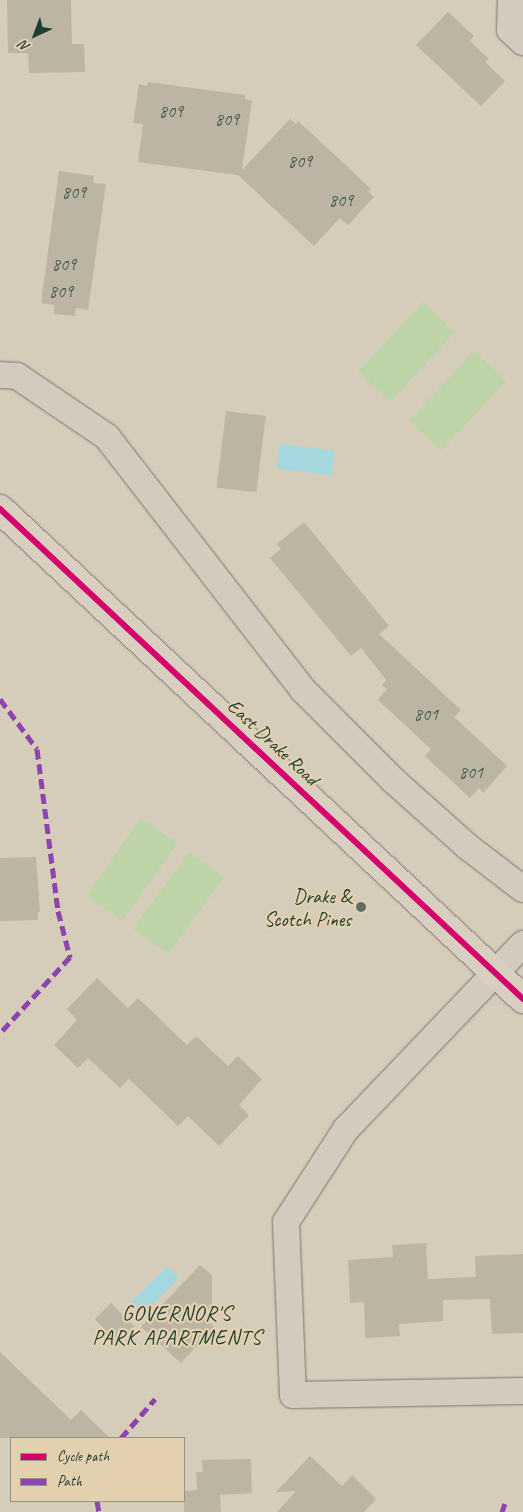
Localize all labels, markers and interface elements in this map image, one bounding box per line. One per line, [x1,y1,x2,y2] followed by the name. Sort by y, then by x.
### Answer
[10,10,60,60] north arrow
[15,37,33,56] text: N
[159,100,183,122] house number: 809
[215,108,239,130] house number: 809
[288,150,312,172] house number: 809
[62,181,86,203] house number: 809
[329,189,353,211] house number: 809
[52,253,76,275] house number: 809
[49,280,73,302] house number: 809
[222,693,324,791] street label: East Drake Road
[414,703,438,725] house number: 801
[459,761,483,783] house number: 801
[264,884,351,931] place label: Drake & Scotch Pines
[355,901,367,913] marker: Drake & Scotch Pines
[92,1300,262,1350] district label: GOVERNOR'S PARK APARTMENTS
[10,1437,185,1502] legend
[57,1447,109,1466] text: Cycle path
[57,1472,82,1491] text: Path

